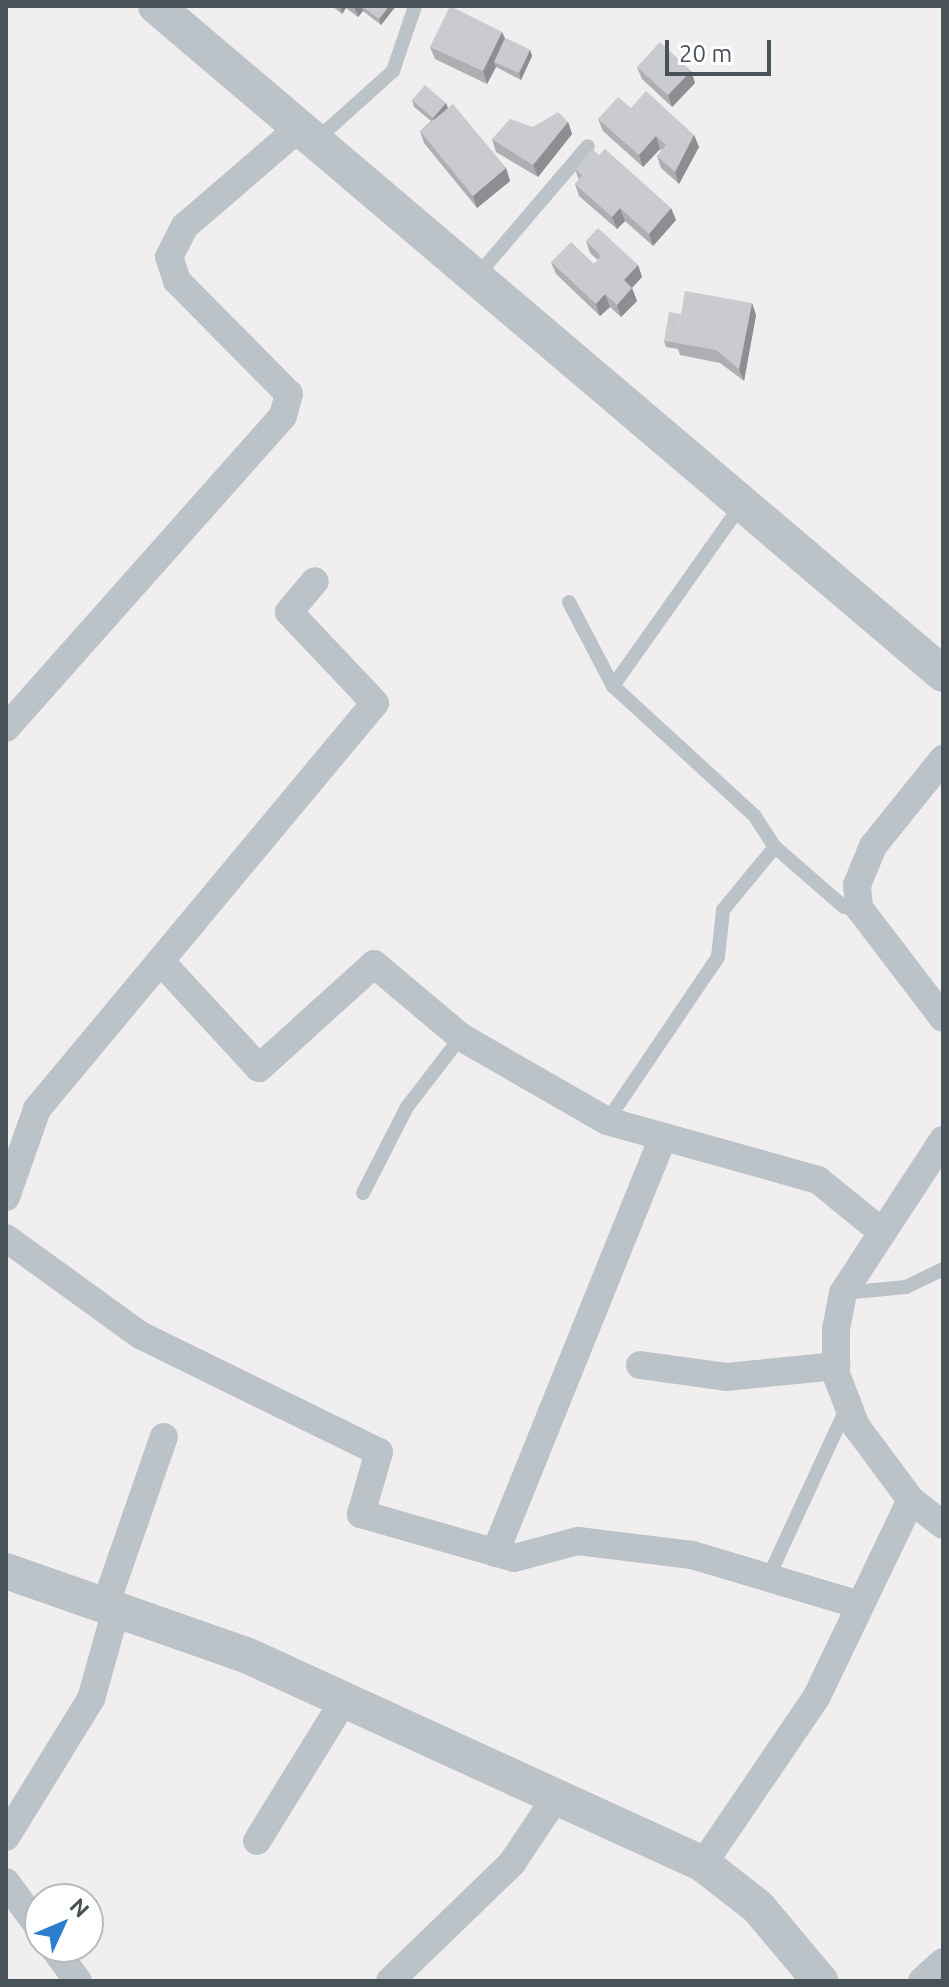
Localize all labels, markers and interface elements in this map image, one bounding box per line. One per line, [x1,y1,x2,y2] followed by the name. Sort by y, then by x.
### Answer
[669,24,775,74] scale bar
[679,40,732,67] text: 20 m
[24,1883,104,1963] north arrow
[65,1893,95,1922] text: N

